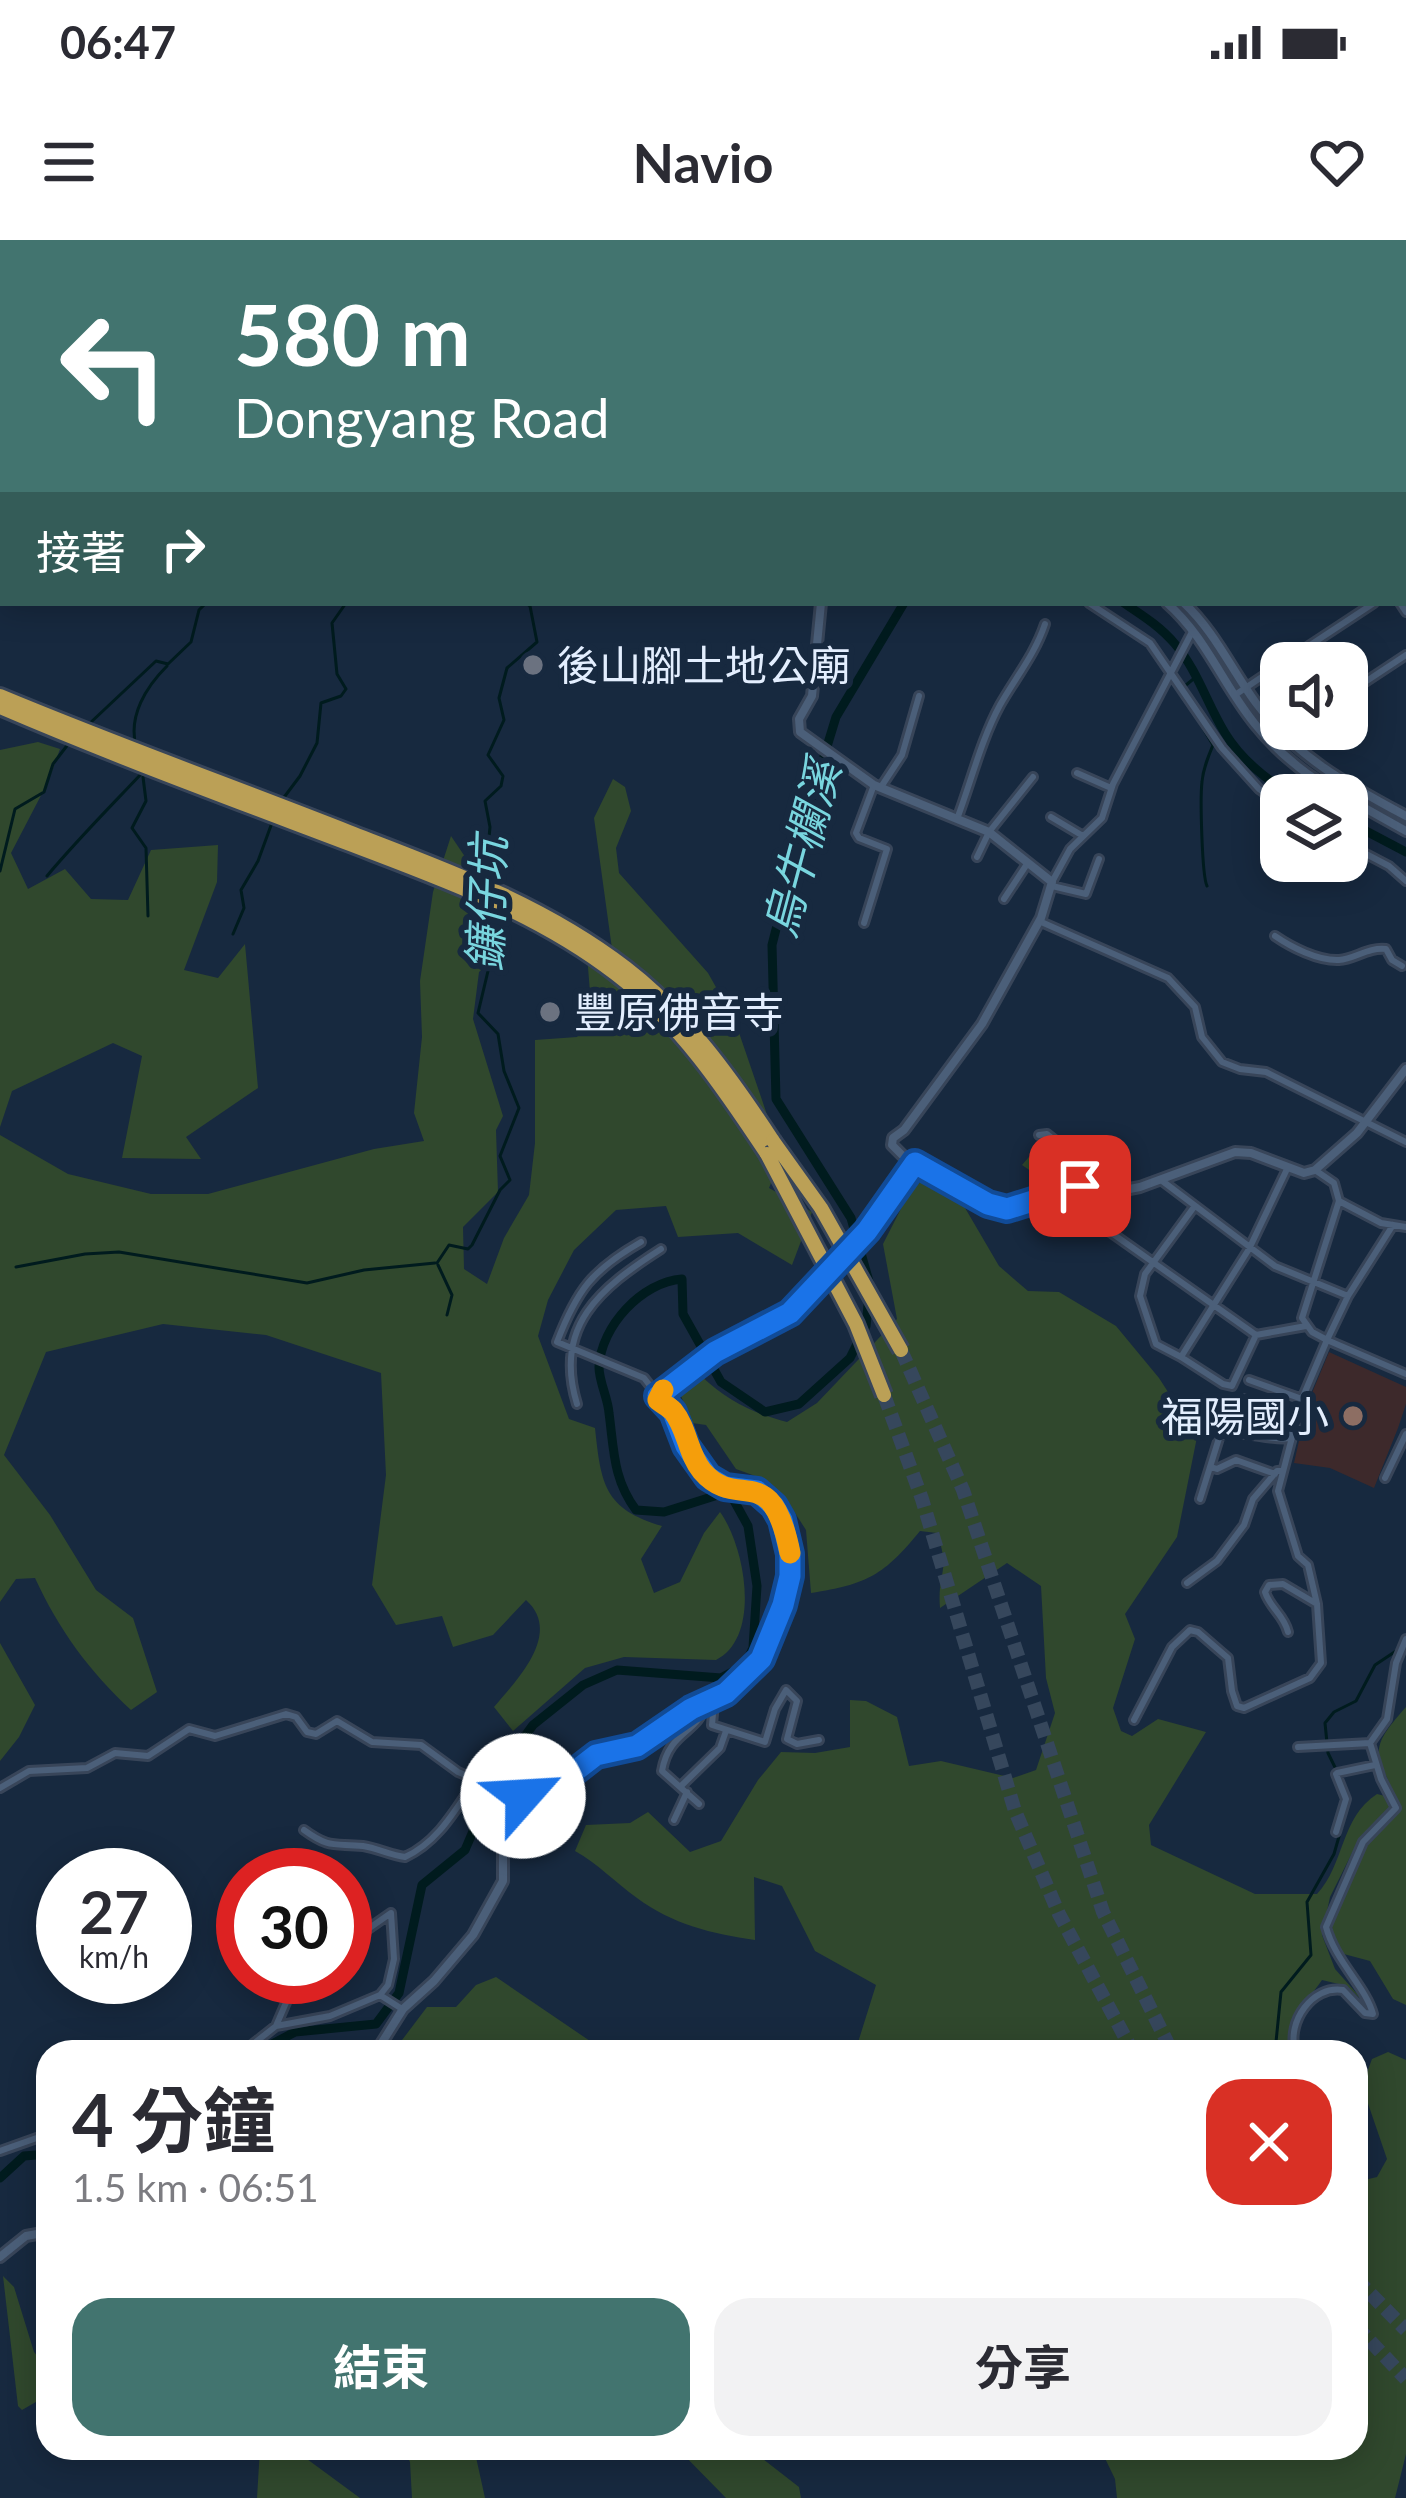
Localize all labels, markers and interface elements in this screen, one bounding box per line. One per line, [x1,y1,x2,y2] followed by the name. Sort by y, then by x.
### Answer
[60,15,176,69] text: 06:47
[36,129,102,195] icon: menu
[1304,129,1370,195] icon: heart
[633,130,773,195] text: Navio
[234,283,471,384] text: 580 m
[36,288,192,444] icon: left
[234,385,609,450] text: Dongyang Road
[150,516,216,582] icon: right
[36,525,126,579] text: 接著
[557,640,851,690] place label: 後山腳土地公廟
[1260,642,1368,882] map controls
[1260,642,1368,750] button: sound
[520,652,546,678] marker: 後山腳土地公廟
[752,749,852,943] water label: 烏牛欄溪
[1260,774,1368,882] button: layers
[457,830,516,972] water label: 鐮仔坑
[574,987,784,1037] place label: 豐原佛音寺
[537,999,563,1025] marker: 豐原佛音寺
[1029,1135,1131,1237] pin
[1047,1153,1113,1219] icon: arrive
[1161,1391,1329,1441] place label: 福陽國小
[1340,1403,1366,1429] marker: 福陽國小
[460,1733,586,1859] position arrow
[216,1848,372,2004] speed limit sign: 30
[79,1875,149,1947] text: 27
[79,1938,149,1974] text: km/h
[72,2076,275,2162] text: 4 分鐘
[1206,2079,1332,2205] button: close
[72,2164,319,2210] text: 1.5 km · 06:51
[72,2298,690,2436] button: 結束
[714,2298,1332,2436] button: 分享

